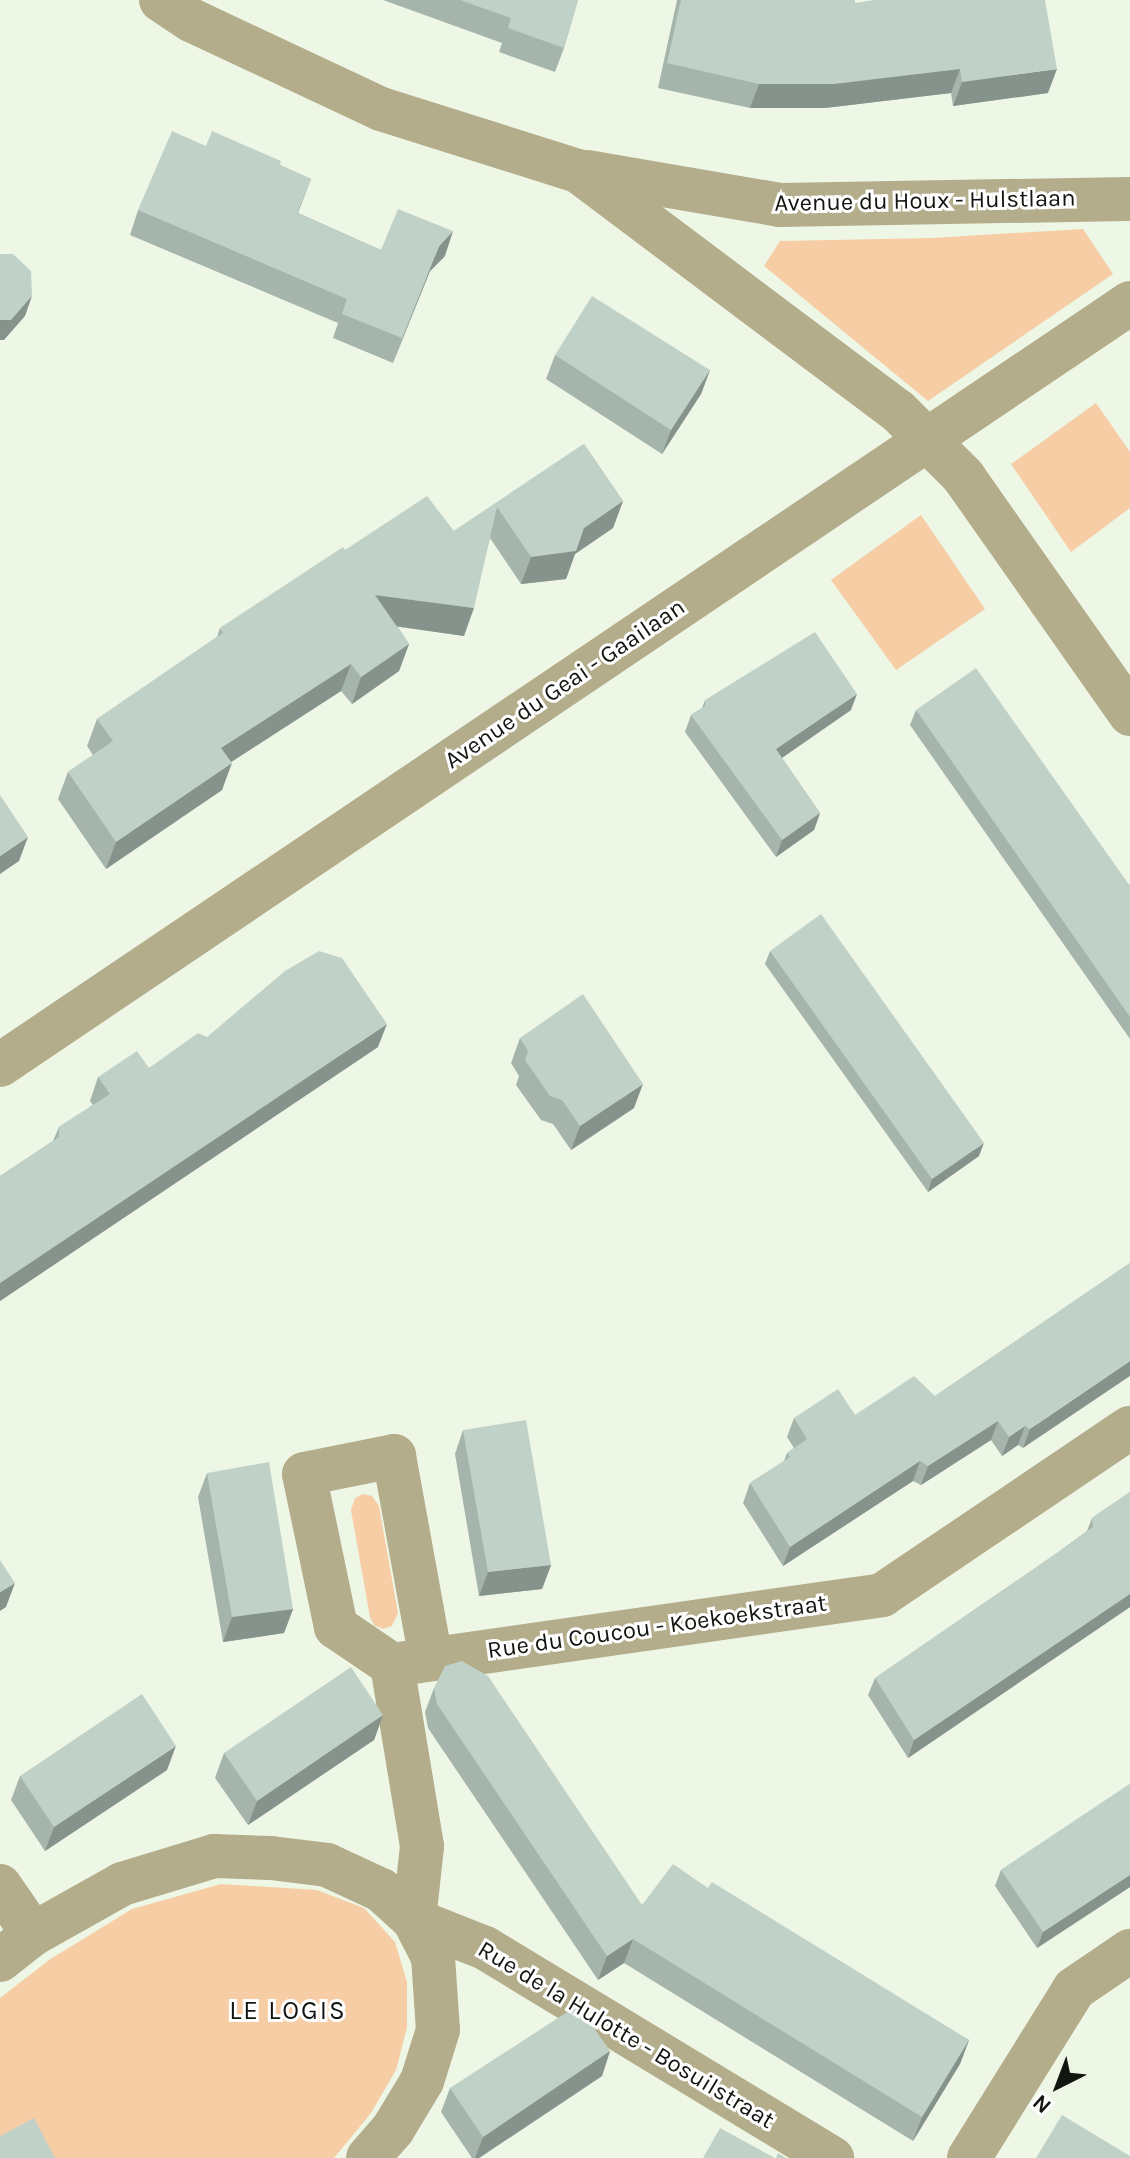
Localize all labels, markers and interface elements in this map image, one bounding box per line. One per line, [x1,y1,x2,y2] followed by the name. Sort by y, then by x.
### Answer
[774,184,1076,218] street label: Avenue du Houx - Hulstlaan
[439,593,691,775] street label: Avenue du Geai - Gaailaan
[486,1589,828,1665] street label: Rue du Coucou - Koekoekstraat
[473,1935,779,2135] street label: Rue de la Hulotte - Bosuilstraat
[229,1995,347,2027] district label: LE LOGIS
[1018,2046,1098,2126] north arrow
[1027,2089,1057,2119] text: N

